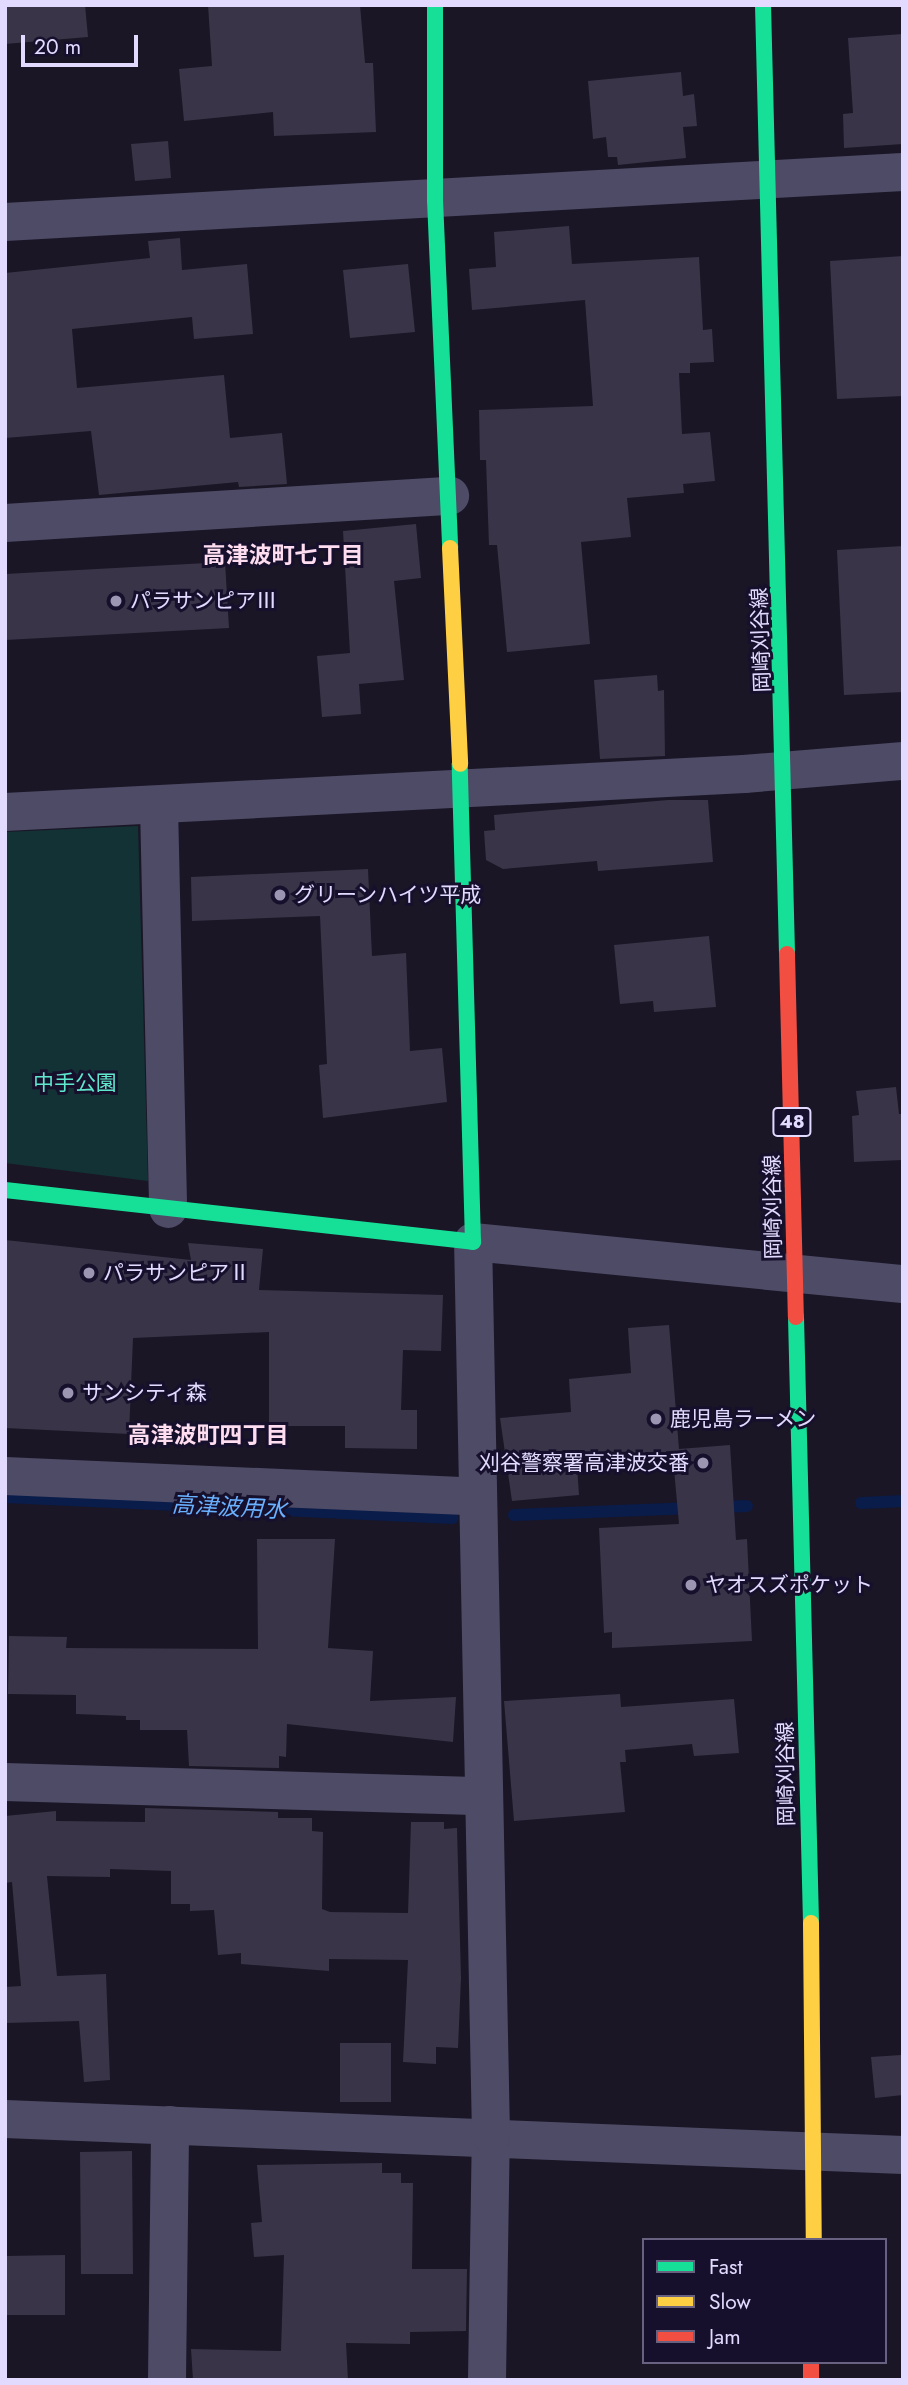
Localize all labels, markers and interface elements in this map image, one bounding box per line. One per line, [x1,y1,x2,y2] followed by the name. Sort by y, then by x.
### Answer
[24,21,142,65] scale bar
[34,32,81,62] text: 20 m
[203,541,363,569] district label: 高津波町七丁目
[747,587,775,693] street label: 岡崎刈谷線
[130,588,277,614] place label: パラサンピアⅢ
[108,593,124,609] marker: パラサンピアⅢ
[294,882,483,908] place label: グリーンハイツ平成
[272,887,288,903] marker: グリーンハイツ平成
[33,1070,117,1096] park label: 中手公園
[771,1106,813,1138] road number: 48
[759,1154,787,1260] street label: 岡崎刈谷線
[103,1260,250,1286] place label: パラサンピアⅡ
[81,1265,97,1281] marker: パラサンピアⅡ
[82,1380,208,1406] place label: サンシティ森
[60,1385,76,1401] marker: サンシティ森
[670,1406,817,1432] place label: 鹿児島ラーメン
[648,1411,664,1427] marker: 鹿児島ラーメン
[128,1421,288,1449] district label: 高津波町四丁目
[479,1450,689,1476] place label: 刈谷警察署高津波交番
[695,1455,711,1471] marker: 刈谷警察署高津波交番
[171,1490,287,1524] water label: 高津波用水
[705,1572,873,1598] place label: ヤオスズポケット
[683,1577,699,1593] marker: ヤオスズポケット
[772,1721,800,1827] street label: 岡崎刈谷線
[642,2238,887,2364] legend
[709,2252,742,2282] text: Fast
[709,2287,751,2317] text: Slow
[709,2322,741,2352] text: Jam

